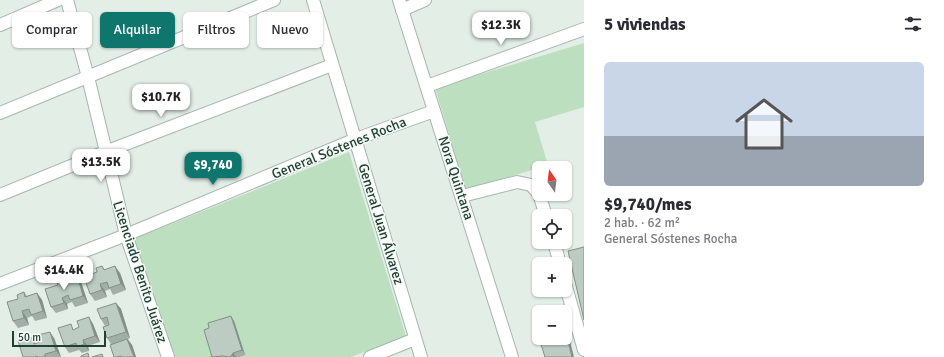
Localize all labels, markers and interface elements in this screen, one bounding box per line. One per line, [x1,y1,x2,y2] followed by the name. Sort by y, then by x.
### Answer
[12,12,92,48] chip: Comprar
[100,12,175,48] chip: Alquilar
[183,12,249,48] chip: Filtros
[257,12,323,48] chip: Nuevo
[468,12,534,46] pin: $12.3K
[902,13,924,35] icon: filters
[604,14,686,35] text: 5 viviendas
[481,17,521,33] text: $12.3K
[128,84,194,118] pin: $10.7K
[728,88,800,160] icon: home
[141,89,181,105] text: $10.7K
[269,113,409,183] street label: General Sóstenes Rocha
[434,134,478,222] street label: Nora Quintana
[68,149,134,183] pin: $13.5K
[180,152,246,186] pin: $9,740
[81,154,121,170] text: $13.5K
[194,157,232,173] text: $9,740
[354,161,408,287] street label: General Juan Álvarez
[532,161,572,201] north arrow
[532,161,572,345] map controls
[604,194,692,215] text: $9,740/mes
[109,199,171,345] street label: Licenciado Benito Juárez
[532,209,572,249] button: locate
[604,215,680,231] text: 2 hab. · 62 m²
[604,231,737,247] text: General Sóstenes Rocha
[31,257,97,291] pin: $14.4K
[532,257,572,297] button: +
[44,262,84,278] text: $14.4K
[532,305,572,345] button: −
[12,329,106,348] scale bar
[18,331,41,344] text: 50 m

